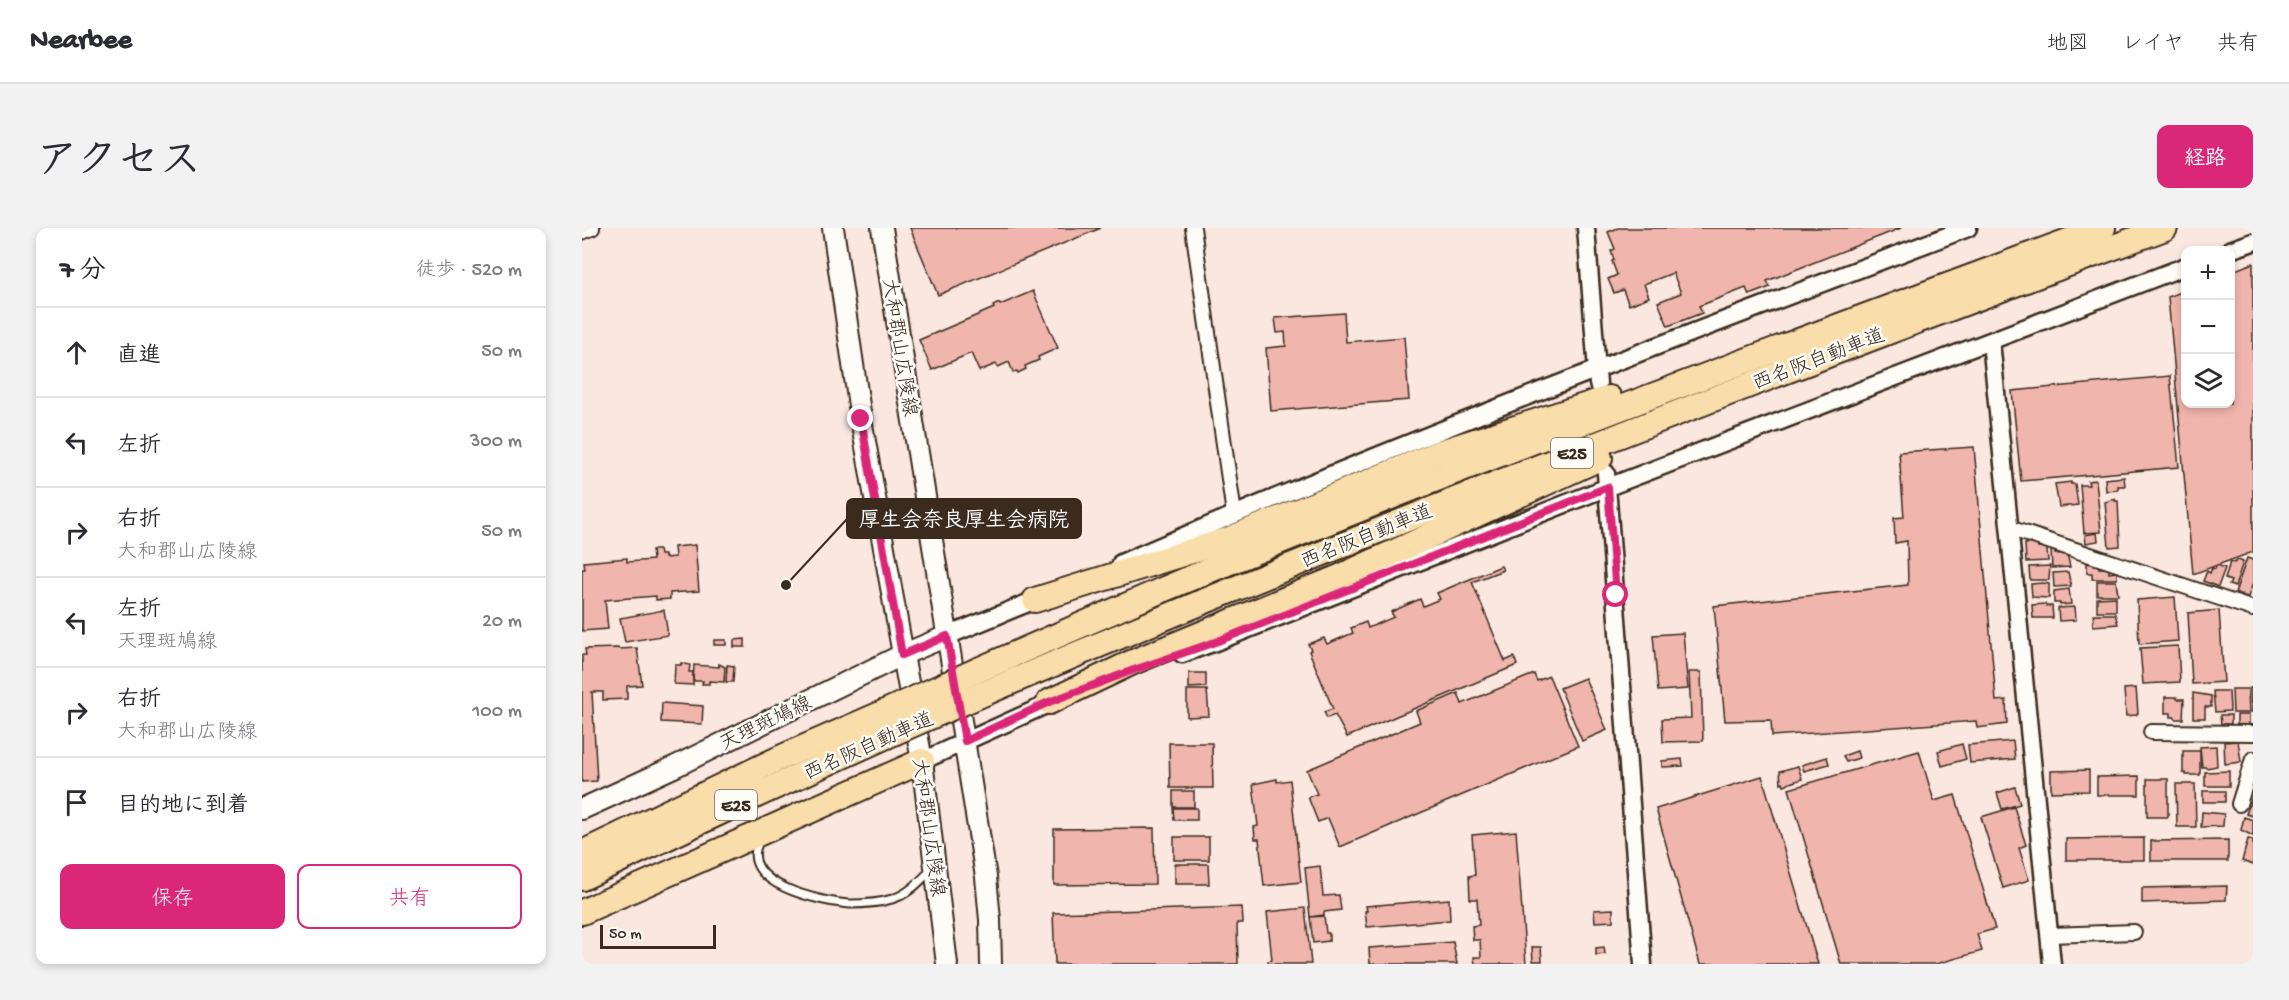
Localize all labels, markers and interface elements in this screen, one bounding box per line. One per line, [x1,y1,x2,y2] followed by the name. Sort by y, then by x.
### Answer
[30,25,132,58] text: Nearbee
[2047,33,2089,58] text: 地図
[2122,33,2184,58] text: レイヤ
[2217,33,2259,58] text: 共有
[2157,125,2253,188] button: 経路
[36,140,201,189] text: アクセス
[2181,246,2235,408] map controls
[2181,246,2235,300] button: +
[60,257,106,288] text: 7 分
[416,260,522,283] text: 徒歩 · 520 m
[875,276,922,418] street label: 大和郡山広陵線
[2181,300,2235,354] button: −
[1749,324,1889,397] street label: 西名阪自動車道
[60,336,93,369] icon: ahead
[481,341,522,364] text: 50 m
[117,344,161,370] text: 直進
[2181,354,2235,408] button: layers
[847,405,873,431] route end
[60,426,93,459] icon: left
[470,431,522,454] text: 300 m
[117,434,161,460] text: 左折
[1551,438,1593,468] road number: E25
[847,499,1081,538] callout: 厚生会奈良厚生会病院
[1297,500,1437,575] street label: 西名阪自動車道
[117,508,161,534] text: 右折
[859,508,1069,535] text: 厚生会奈良厚生会病院
[60,516,93,549] icon: right
[481,521,522,544] text: 50 m
[117,542,257,565] text: 大和郡山広陵線
[1602,581,1628,607] route start
[117,598,161,624] text: 左折
[60,606,93,639] icon: left
[482,611,522,634] text: 20 m
[117,632,217,655] text: 天理斑鳩線
[117,688,161,714] text: 右折
[716,691,817,757] street label: 天理斑鳩線
[60,696,93,729] icon: right
[472,701,522,724] text: 100 m
[800,707,938,787] street label: 西名阪自動車道
[117,722,257,745] text: 大和郡山広陵線
[905,756,950,898] street label: 大和郡山広陵線
[60,786,93,819] icon: arrive
[715,790,757,820] road number: E25
[117,794,249,820] text: 目的地に到着
[60,864,285,929] button: 保存
[297,864,522,929] button: 共有
[600,922,716,950] scale bar
[609,926,642,945] text: 50 m

